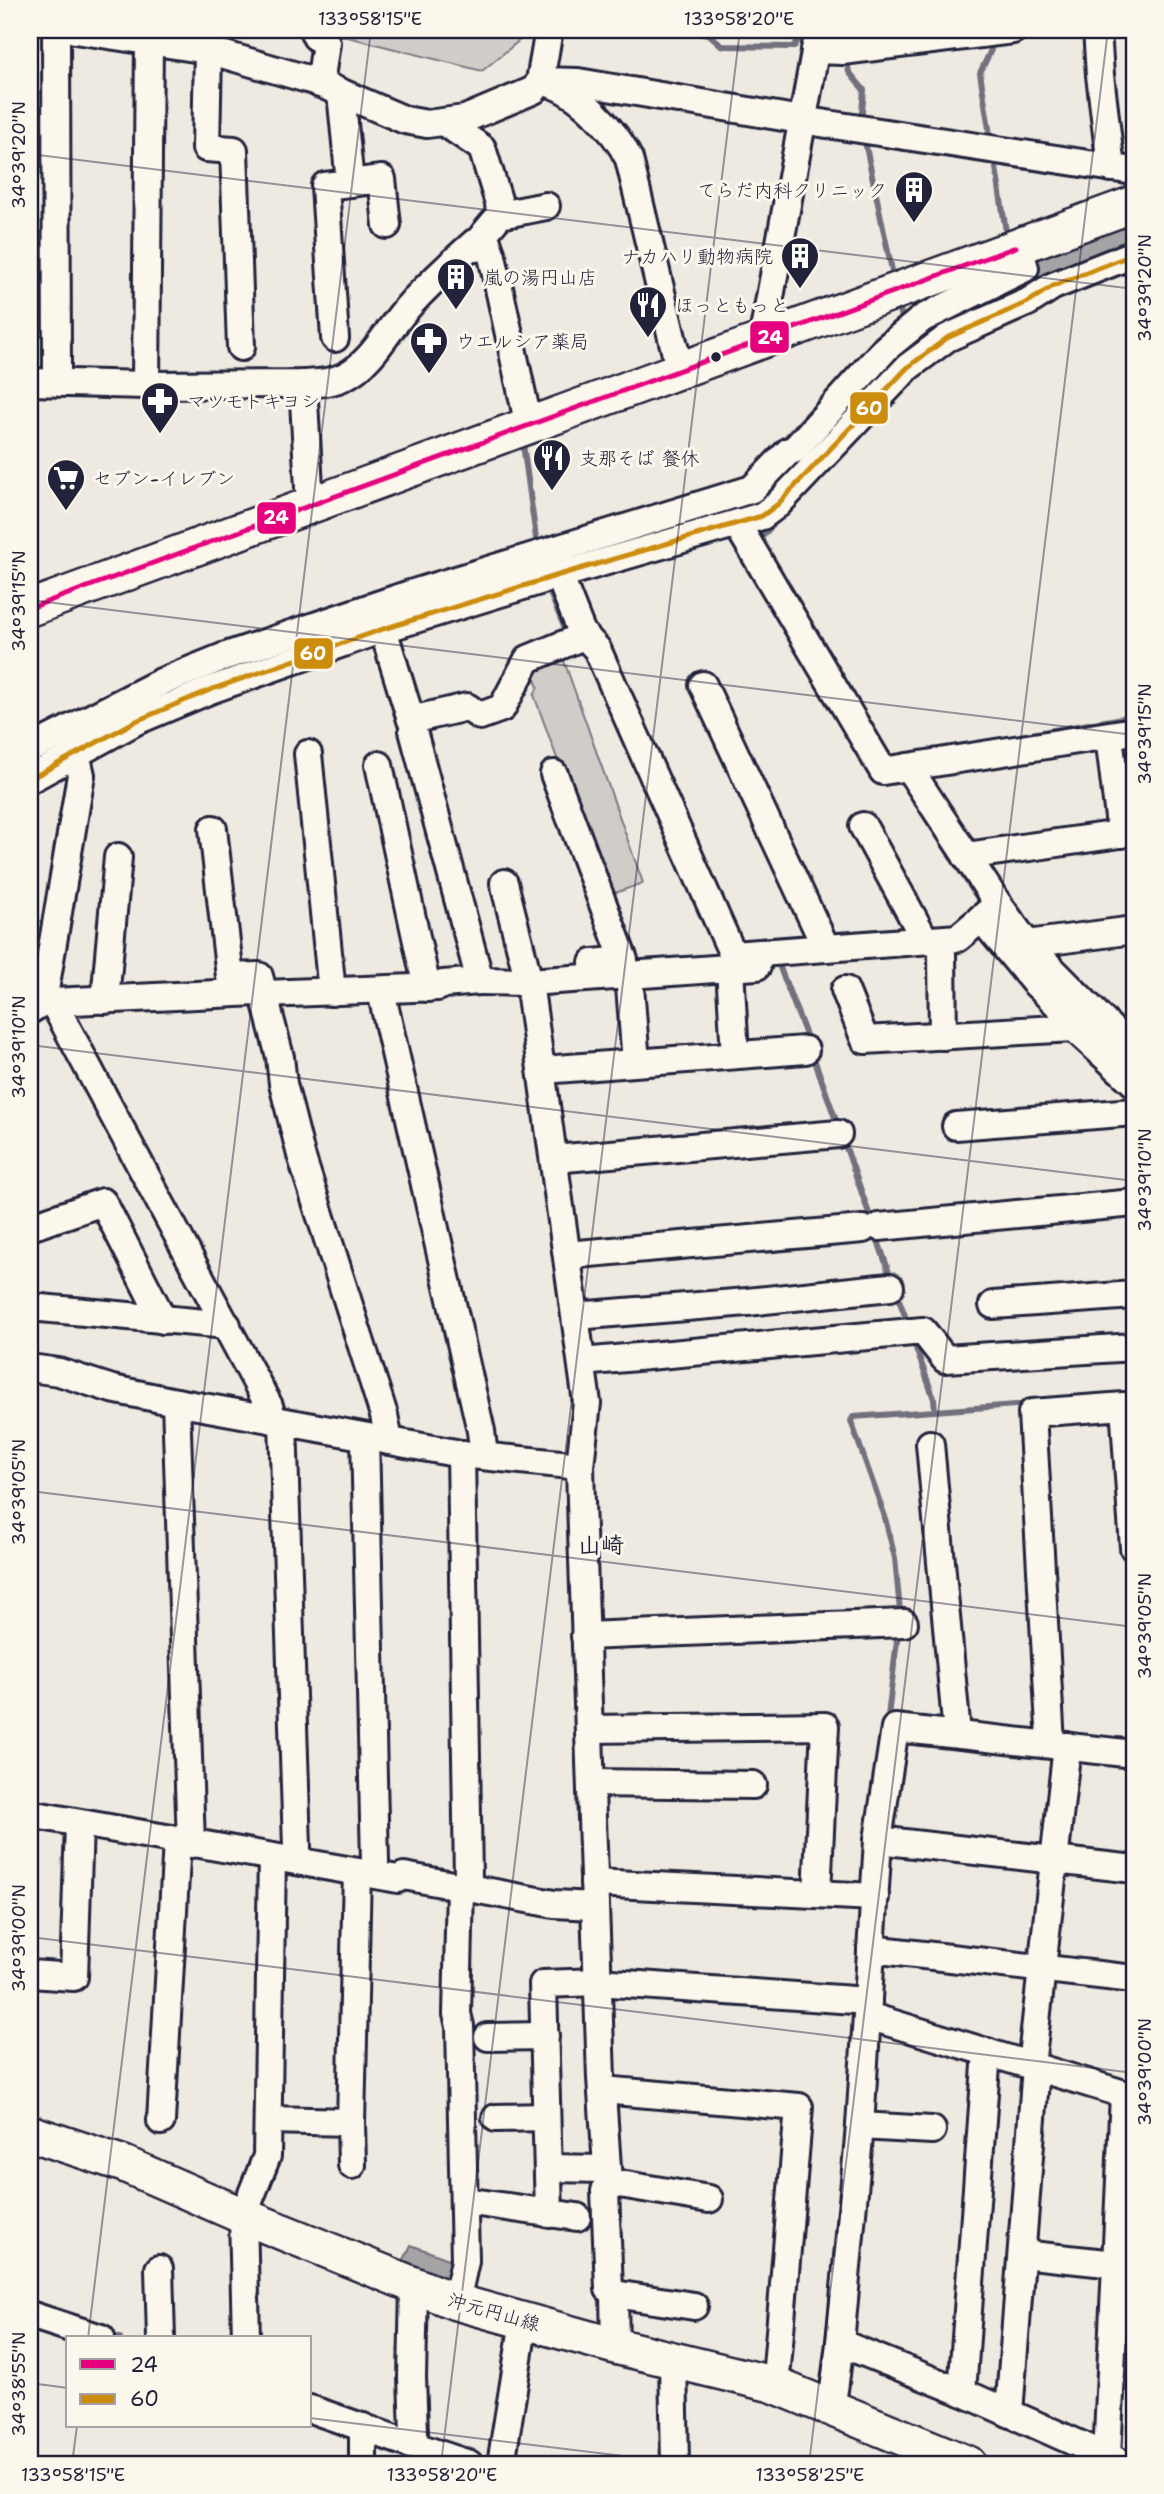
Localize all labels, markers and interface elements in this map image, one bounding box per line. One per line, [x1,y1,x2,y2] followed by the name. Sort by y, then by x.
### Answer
[318,7,422,31] text: 133°58'15"E
[684,7,794,31] text: 133°58'20"E
[7,101,31,209] text: 34°39'20"N
[893,169,935,224] building icon: てらだ内科クリニック
[697,178,887,203] place label: てらだ内科クリニック
[1133,234,1157,342] text: 34°39'20"N
[779,235,821,290] building icon: ナカハリ動物病院
[621,244,773,269] place label: ナカハリ動物病院
[435,256,477,311] building icon: 嵐の湯円山店
[483,265,597,290] place label: 嵐の湯円山店
[627,284,669,339] restaurant icon: ほっともっと
[675,293,789,318] place label: ほっともっと
[408,320,450,375] pharmacy icon: ウエルシア薬局
[749,320,790,354] line badge: 24
[757,325,784,350] text: 24
[456,329,589,354] place label: ウエルシア薬局
[709,350,723,364] unlabelled marker
[139,380,181,435] pharmacy icon: マツモトキヨシ
[187,389,320,414] place label: マツモトキヨシ
[849,391,889,425] line badge: 60
[856,396,882,421] text: 60
[531,437,573,492] restaurant icon: 支那そば 餐休
[579,446,699,471] place label: 支那そば 餐休
[45,457,87,512] supermarket icon: セブン-イレブン
[93,466,235,491] place label: セブン-イレブン
[256,501,297,535] line badge: 24
[263,505,290,530] text: 24
[7,550,31,652] text: 34°39'15"N
[293,637,334,670] line badge: 60
[300,641,326,666] text: 60
[1133,683,1157,785] text: 34°39'15"N
[7,995,31,1099] text: 34°39'10"N
[1133,1128,1157,1232] text: 34°39'10"N
[7,1439,31,1545] text: 34°39'05"N
[578,1530,624,1560] district label: 山崎
[1133,1573,1157,1679] text: 34°39'05"N
[7,1884,31,1992] text: 34°39'00"N
[1133,2018,1157,2126] text: 34°39'00"N
[445,2287,543,2337] street label: 沖元円山線
[7,2331,31,2437] text: 34°38'55"N
[66,2336,312,2428] legend
[130,2351,158,2379] text: 24
[130,2385,159,2413] text: 60
[21,2463,125,2487] text: 133°58'15"E
[387,2463,497,2487] text: 133°58'20"E
[756,2463,864,2487] text: 133°58'25"E

